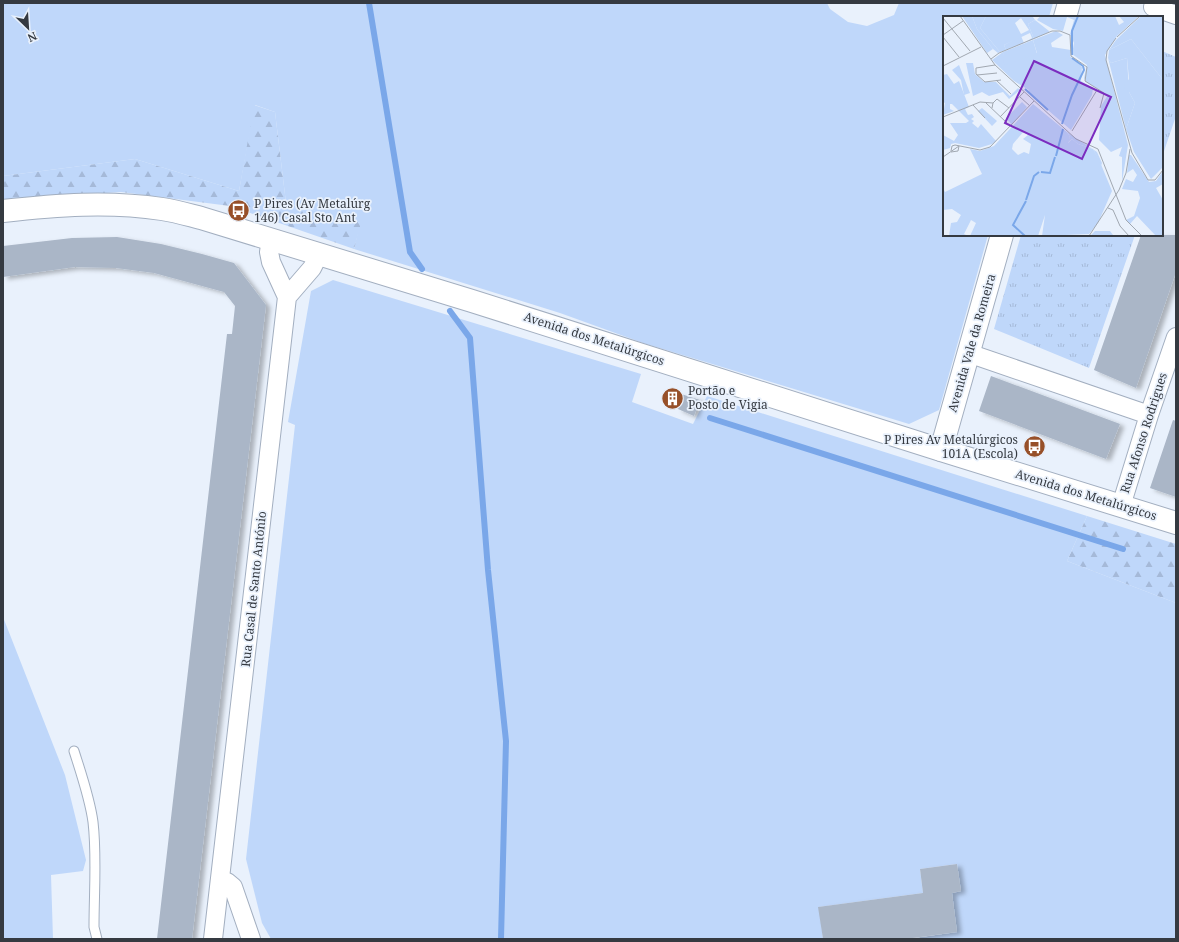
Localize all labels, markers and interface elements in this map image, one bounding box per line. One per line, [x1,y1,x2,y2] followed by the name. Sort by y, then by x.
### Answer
[8,8,48,48] north arrow
[943,16,1163,236] inset map
[25,29,40,46] text: N
[254,195,371,226] place label: P Pires (Av Metalúrg 146) Casal Sto Ant
[226,198,252,224] bus stop icon: P Pires (Av Metalúrg 146) Casal Sto Ant
[944,271,999,414] street label: Avenida Vale da Romeira
[522,308,667,369] street label: Avenida dos Metalúrgicos
[1116,370,1171,495] street label: Rua Afonso Rodrigues
[688,382,768,413] place label: Portão e Posto de Vigia
[660,385,686,411] building icon: Portão e Posto de Vigia
[884,431,1018,462] place label: P Pires Av Metalúrgicos 101A (Escola)
[1021,434,1047,460] bus stop icon: P Pires Av Metalúrgicos 101A (Escola)
[1013,465,1159,524] street label: Avenida dos Metalúrgicos
[237,510,270,668] street label: Rua Casal de Santo António

